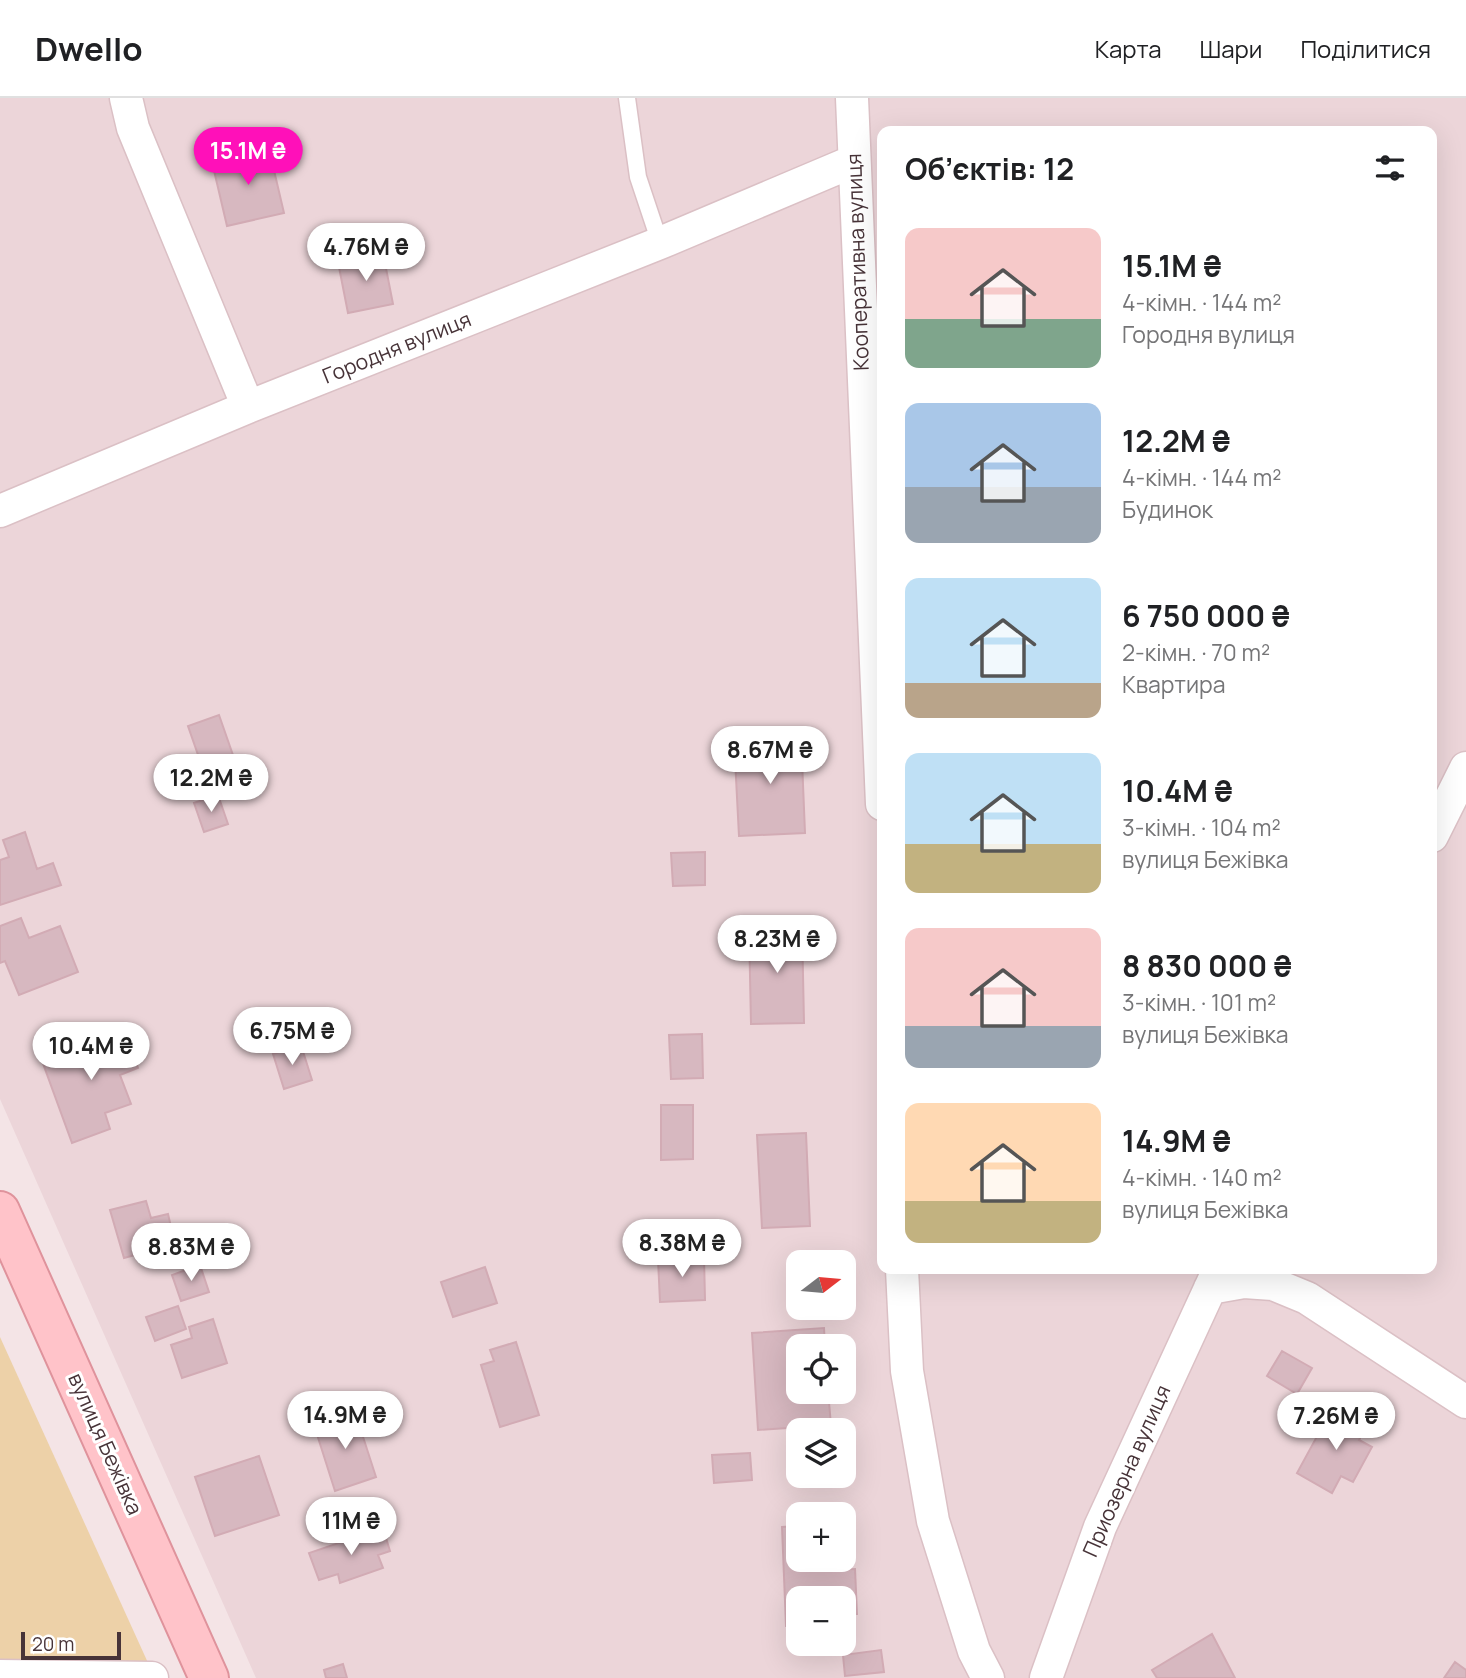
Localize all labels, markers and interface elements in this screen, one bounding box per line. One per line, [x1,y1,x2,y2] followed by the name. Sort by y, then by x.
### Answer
[35,26,143,71] text: Dwello
[1095,32,1162,65] text: Карта
[1200,32,1262,65] text: Шари
[1300,32,1431,65] text: Поділитися
[183,127,313,187] pin: 15.1M ₴
[210,134,286,166] text: 15.1M ₴
[905,148,1074,189] text: Об’єктів: 12
[1371,149,1409,187] icon: filters
[839,153,875,371] street label: Кооперативна вулиця
[301,223,431,283] pin: 4.76M ₴
[323,230,409,262] text: 4.76M ₴
[1122,245,1222,286] text: 15.1M ₴
[961,256,1045,340] icon: home
[1122,286,1281,318] text: 4-кімн. · 144 m²
[318,304,475,390] street label: Городня вулиця
[1122,318,1295,350] text: Городня вулиця
[1122,420,1230,461] text: 12.2M ₴
[961,431,1045,515] icon: home
[1122,461,1281,493] text: 4-кімн. · 144 m²
[1122,493,1213,525] text: Будинок
[1122,595,1290,636] text: 6 750 000 ₴
[961,606,1045,690] icon: home
[1122,636,1270,668] text: 2-кімн. · 70 m²
[1122,668,1226,700] text: Квартира
[705,726,835,786] pin: 8.67M ₴
[727,733,813,765] text: 8.67M ₴
[146,754,276,814] pin: 12.2M ₴
[169,761,253,793] text: 12.2M ₴
[1122,770,1233,811] text: 10.4M ₴
[961,781,1045,865] icon: home
[1122,811,1281,843] text: 3-кімн. · 104 m²
[1122,843,1289,875] text: вулиця Бежівка
[712,916,842,975] pin: 8.23M ₴
[734,922,820,954] text: 8.23M ₴
[1122,945,1292,986] text: 8 830 000 ₴
[961,956,1045,1040] icon: home
[1122,986,1276,1018] text: 3-кімн. · 101 m²
[227,1007,357,1067] pin: 6.75M ₴
[249,1014,335,1046] text: 6.75M ₴
[1122,1018,1289,1050] text: вулиця Бежівка
[26,1023,156,1082] pin: 10.4M ₴
[49,1029,133,1061] text: 10.4M ₴
[1122,1120,1231,1161] text: 14.9M ₴
[961,1131,1045,1215] icon: home
[1122,1161,1282,1193] text: 4-кімн. · 140 m²
[1122,1193,1289,1225] text: вулиця Бежівка
[617,1220,747,1279] pin: 8.38M ₴
[126,1224,256,1283] pin: 8.83M ₴
[638,1226,726,1258] text: 8.38M ₴
[147,1230,235,1262] text: 8.83M ₴
[786,1250,856,1320] north arrow
[786,1250,856,1656] map controls
[786,1334,856,1404] button: locate
[62,1368,150,1519] street label: вулиця Бежівка
[1076,1380,1177,1561] street label: Приозерна вулиця
[280,1392,410,1451] pin: 14.9M ₴
[1271,1392,1401,1452] pin: 7.26M ₴
[303,1398,387,1430] text: 14.9M ₴
[1293,1399,1379,1431] text: 7.26M ₴
[786,1418,856,1488] button: layers
[302,1498,400,1557] pin: 11M ₴
[786,1502,856,1572] button: +
[322,1504,380,1536] text: 11M ₴
[786,1586,856,1656] button: −
[21,1629,121,1661] scale bar
[32,1631,74,1657] text: 20 m

